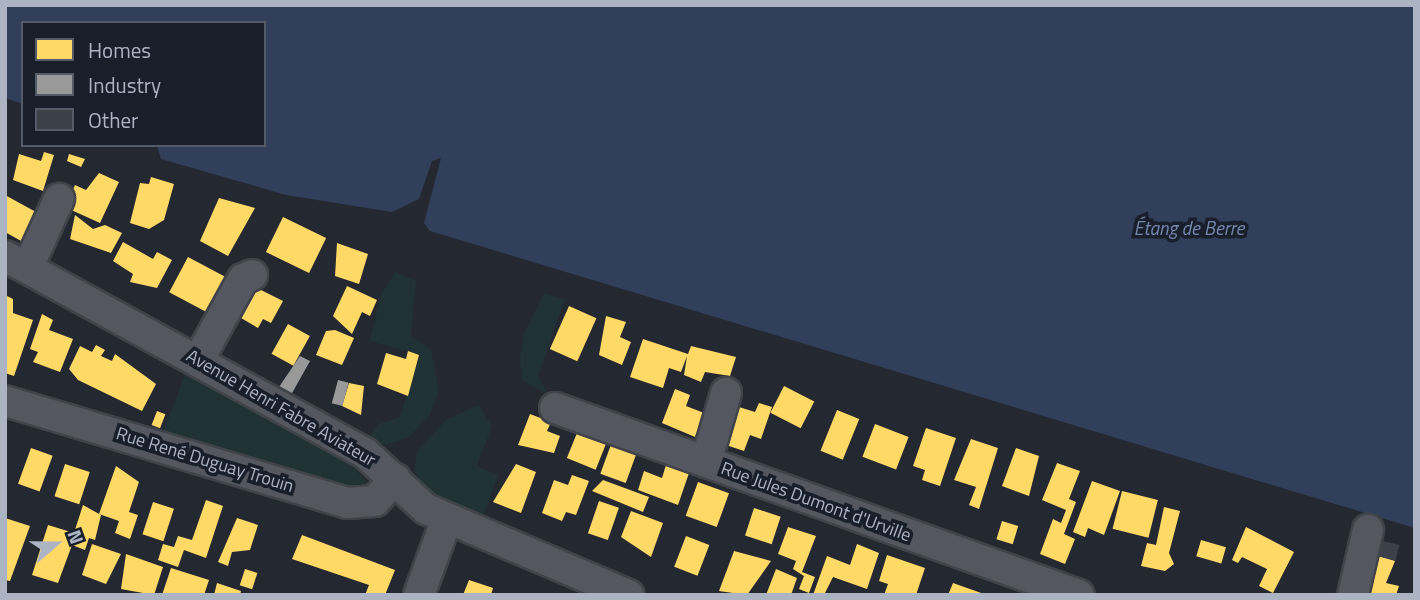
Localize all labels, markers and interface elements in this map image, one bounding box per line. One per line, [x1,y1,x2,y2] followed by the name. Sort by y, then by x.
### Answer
[21,21,266,147] legend
[88,34,151,66] text: Homes
[88,69,161,101] text: Industry
[88,104,138,136] text: Other
[1134,217,1244,239] water label: Étang de Berre
[183,345,379,471] street label: Avenue Henri Fabre Aviateur
[114,423,296,497] street label: Rue René Duguay Trouin
[718,458,914,546] street label: Rue Jules Dumont d'Urville
[21,509,91,579] north arrow
[60,525,92,548] text: N

